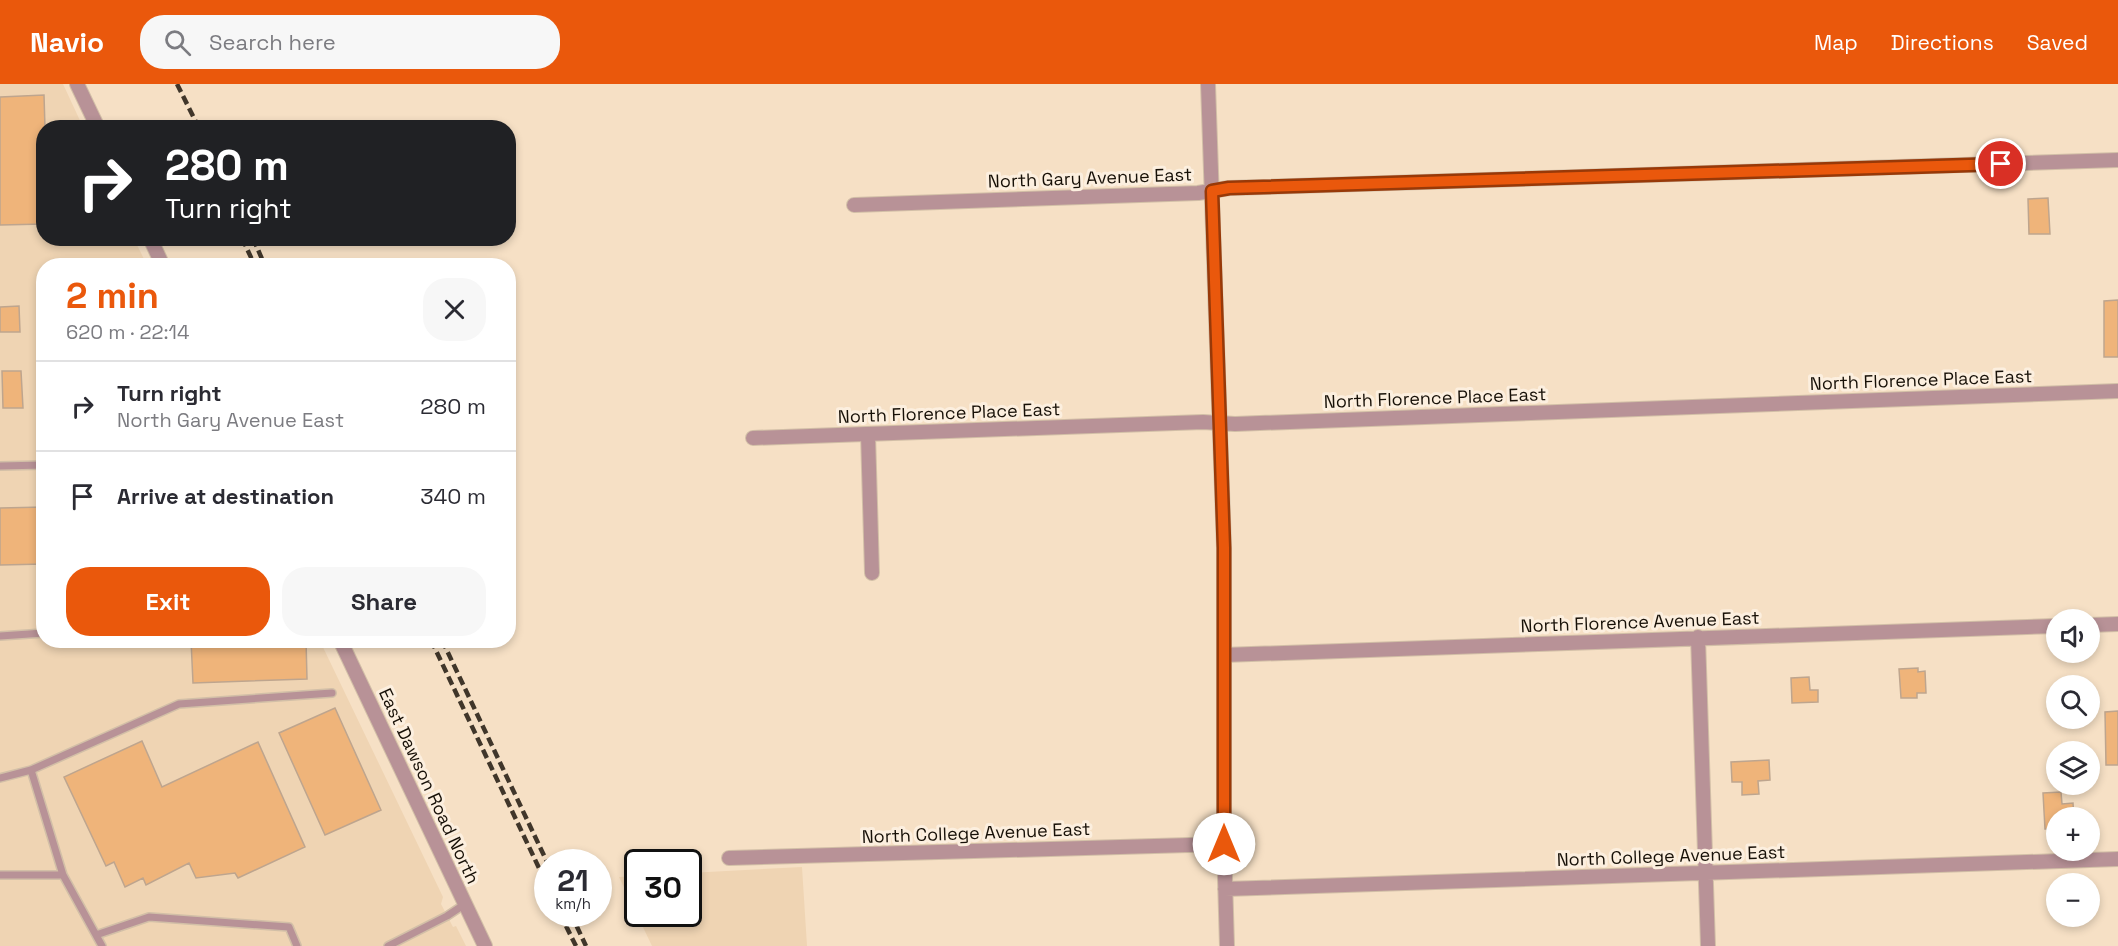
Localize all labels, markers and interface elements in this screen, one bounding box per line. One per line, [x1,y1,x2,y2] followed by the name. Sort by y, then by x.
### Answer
[140,15,560,69] search box
[30,24,104,60] text: Navio
[161,26,194,59] icon: search
[209,28,336,56] text: Search here
[1814,29,1858,56] text: Map
[1891,29,1994,56] text: Directions
[2027,29,2088,56] text: Saved
[1975,138,2026,189] pin
[165,139,289,192] text: 280 m
[66,144,144,222] icon: right
[1984,147,2017,180] icon: arrive
[987,162,1193,193] street label: North Gary Avenue East
[165,191,292,226] text: Turn right
[66,273,159,319] text: 2 min
[423,278,486,341] button: close
[66,319,189,345] text: 620 m · 22:14
[1809,364,2033,395] street label: North Florence Place East
[117,379,222,407] text: Turn right
[1323,382,1547,413] street label: North Florence Place East
[66,390,99,423] icon: right
[420,392,486,420] text: 280 m
[837,397,1061,428] street label: North Florence Place East
[117,407,344,433] text: North Gary Avenue East
[66,480,99,513] icon: arrive
[117,482,334,510] text: Arrive at destination
[420,482,486,510] text: 340 m
[66,567,270,636] button: Exit
[282,567,486,636] button: Share
[1520,606,1760,637] street label: North Florence Avenue East
[2046,609,2100,927] map controls
[2046,609,2100,663] button: sound
[2046,675,2100,729] button: search
[374,684,485,887] street label: East Dawson Road North
[2046,741,2100,795] button: layers
[2046,807,2100,861] button: +
[1192,812,1256,876] position arrow
[861,817,1091,848] street label: North College Avenue East
[1556,840,1786,871] street label: North College Avenue East
[624,849,702,927] speed limit sign: 30
[557,861,589,900] text: 21
[2046,873,2100,927] button: −
[555,894,591,913] text: km/h

